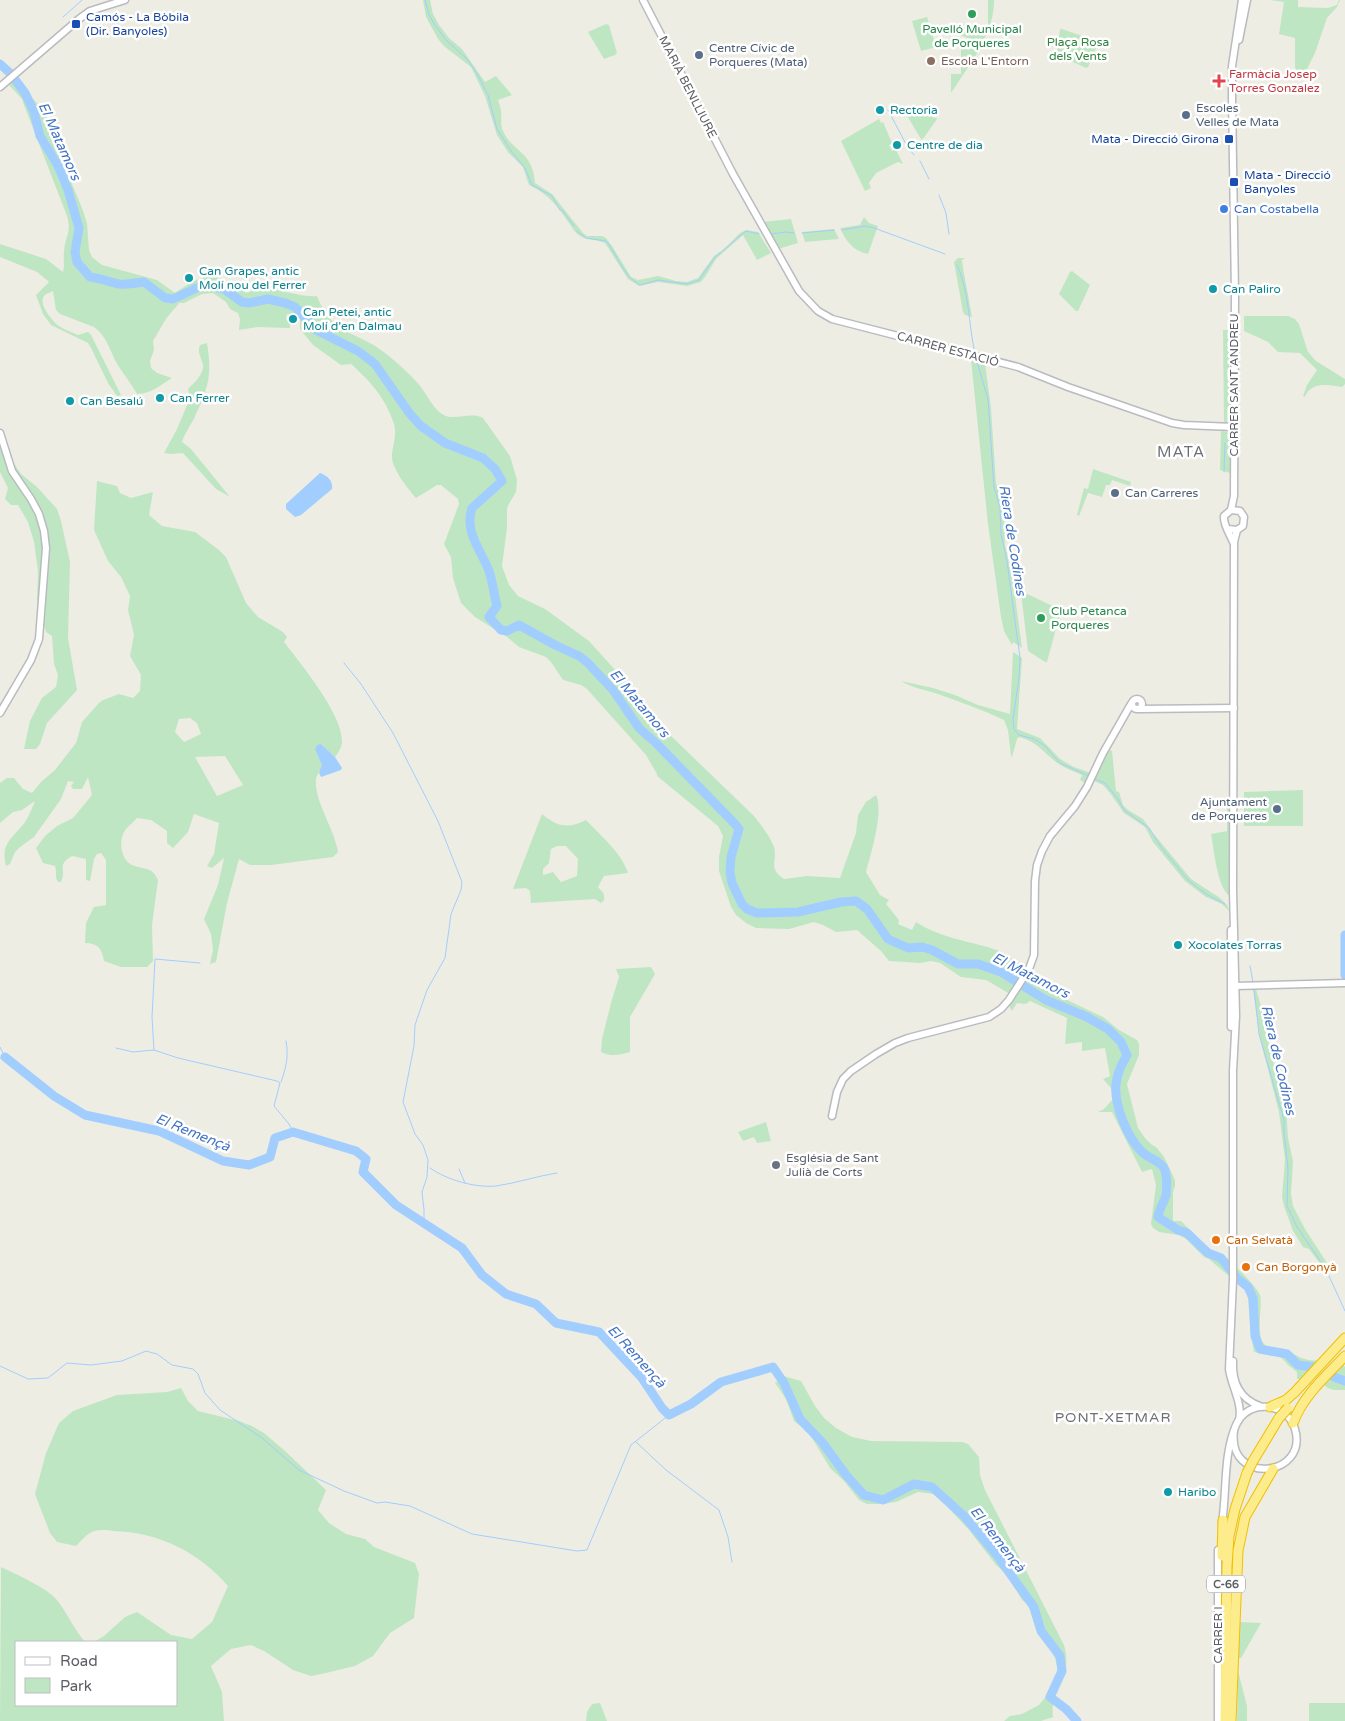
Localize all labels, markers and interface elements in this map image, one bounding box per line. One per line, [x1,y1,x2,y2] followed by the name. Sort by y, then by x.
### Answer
[966,8,978,20] marker: Pavelló Municipal de Porqueres
[86,10,189,38] place label: Camós - La Bòbila (Dir. Banyoles)
[70,18,82,30] marker: Camós - La Bòbila (Dir. Banyoles)
[922,22,1022,50] place label: Pavelló Municipal de Porqueres
[656,34,720,141] street label: MARIÀ BENLLIURE
[1047,35,1109,63] park label: Plaça Rosa dels Vents
[709,41,808,69] place label: Centre Cívic de Porqueres (Mata)
[693,49,705,61] marker: Centre Cívic de Porqueres (Mata)
[941,54,1029,68] place label: Escola L'Entorn
[925,55,937,67] marker: Escola L'Entorn
[1229,67,1320,95] place label: Farmàcia Josep Torres Gonzalez
[1213,75,1225,87] marker: Farmàcia Josep Torres Gonzalez
[35,99,85,184] water label: El Matamors
[1196,101,1279,129] place label: Escoles Velles de Mata
[890,103,938,117] place label: Rectoria
[874,104,886,116] marker: Rectoria
[1180,109,1192,121] marker: Escoles Velles de Mata
[1091,132,1219,146] place label: Mata - Direcció Girona
[1223,133,1235,145] marker: Mata - Direcció Girona
[907,138,983,152] place label: Centre de dia
[891,139,903,151] marker: Centre de dia
[1244,168,1331,196] place label: Mata - Direcció Banyoles
[1228,176,1240,188] marker: Mata - Direcció Banyoles
[1234,202,1319,216] place label: Can Costabella
[1218,203,1230,215] marker: Can Costabella
[199,264,307,292] place label: Can Grapes, antic Molí nou del Ferrer
[183,272,195,284] marker: Can Grapes, antic Molí nou del Ferrer
[1223,282,1281,296] place label: Can Paliro
[1207,283,1219,295] marker: Can Paliro
[303,305,402,333] place label: Can Petei, antic Molí d'en Dalmau
[287,313,299,325] marker: Can Petei, antic Molí d'en Dalmau
[1227,313,1241,457] street label: CARRER SANT ANDREU
[895,329,1001,369] street label: CARRER ESTACIÓ
[170,391,230,405] place label: Can Ferrer
[154,392,166,404] marker: Can Ferrer
[80,394,143,408] place label: Can Besalú
[64,395,76,407] marker: Can Besalú
[1157,443,1205,461] district label: MATA
[995,483,1030,598] water label: Riera de Codines
[1125,486,1199,500] place label: Can Carreres
[1109,487,1121,499] marker: Can Carreres
[1051,604,1127,632] place label: Club Petanca Porqueres
[1035,612,1047,624] marker: Club Petanca Porqueres
[606,666,674,742] water label: El Matamors
[1191,795,1267,823] place label: Ajuntament de Porqueres
[1271,803,1283,815] marker: Ajuntament de Porqueres
[1188,938,1282,952] place label: Xocolates Torras
[1172,939,1184,951] marker: Xocolates Torras
[990,949,1073,1003] water label: El Matamors
[1258,1004,1300,1118] water label: Riera de Codines
[153,1110,233,1155] water label: El Remençà
[786,1151,879,1179] place label: Església de Sant Julià de Corts
[770,1159,782,1171] marker: Església de Sant Julià de Corts
[1226,1233,1293,1247] place label: Can Selvatà
[1210,1234,1222,1246] marker: Can Selvatà
[1256,1260,1337,1274] place label: Can Borgonyà
[1240,1261,1252,1273] marker: Can Borgonyà
[604,1321,670,1392] water label: El Remençà
[1055,1409,1171,1426] district label: PONT-XETMAR
[1178,1485,1216,1499] place label: Haribo
[1162,1486,1174,1498] marker: Haribo
[967,1503,1029,1576] water label: El Remençà
[1207,1576,1245,1592] road number: C-66
[1211,1606,1225,1664] street label: CARRER I
[15,1641,178,1706] legend
[60,1652,98,1670] text: Road
[60,1677,92,1695] text: Park

